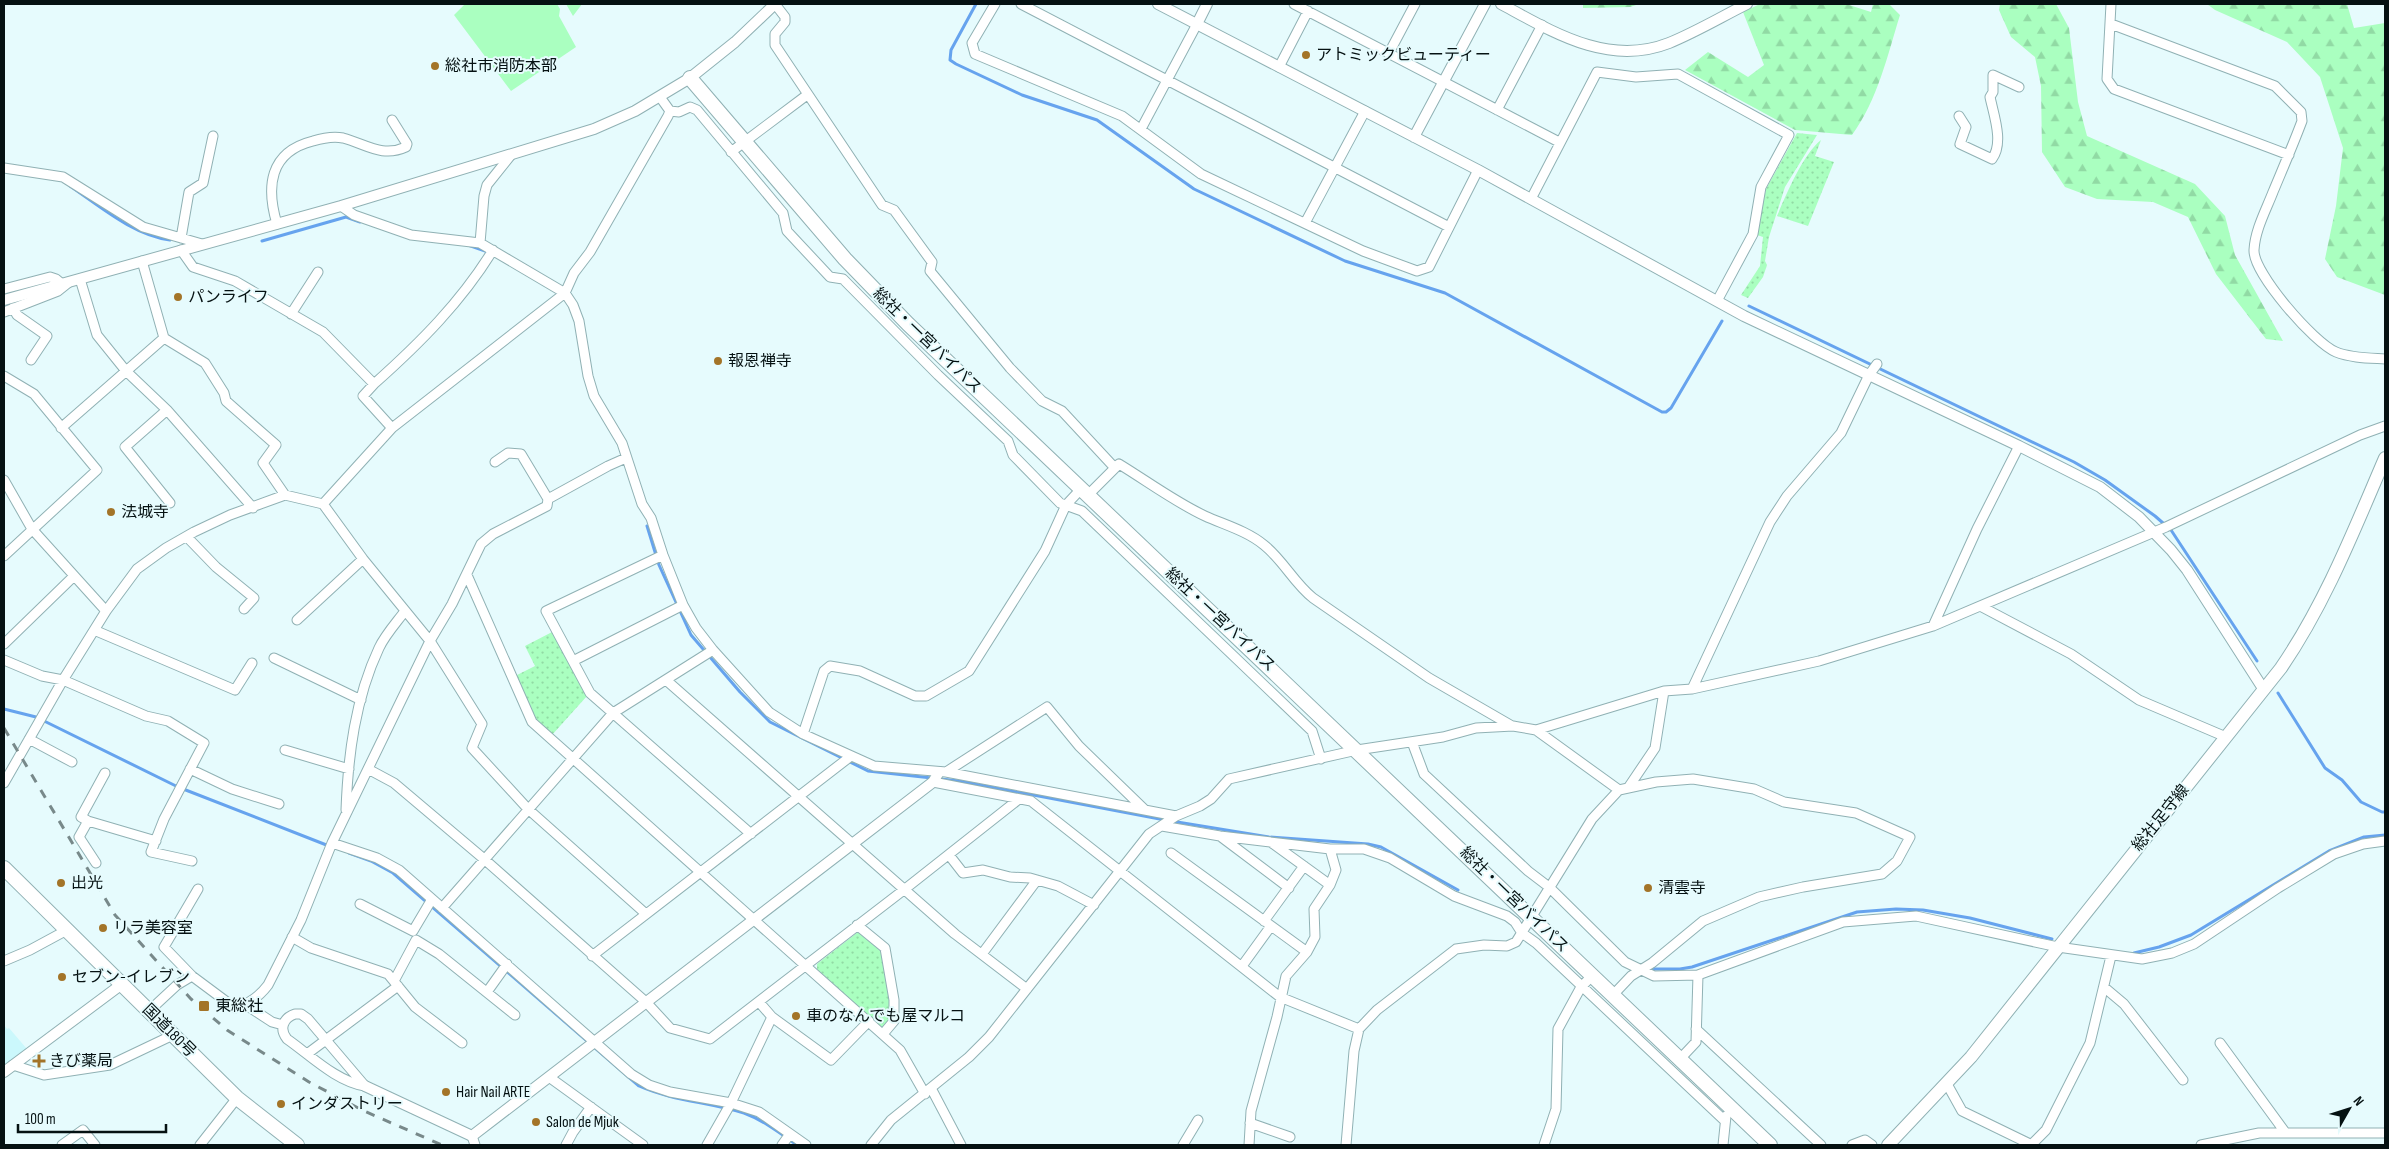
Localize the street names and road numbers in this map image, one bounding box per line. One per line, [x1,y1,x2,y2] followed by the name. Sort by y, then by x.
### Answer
[869,284,985,398] street label: 総社・一宮バイパス
[1161,564,1279,676] street label: 総社・一宮バイパス
[2128,781,2194,855] street label: 総社足守線
[1456,843,1572,957] street label: 総社・一宮バイパス
[138,1000,200,1062] street label: 国道180号

